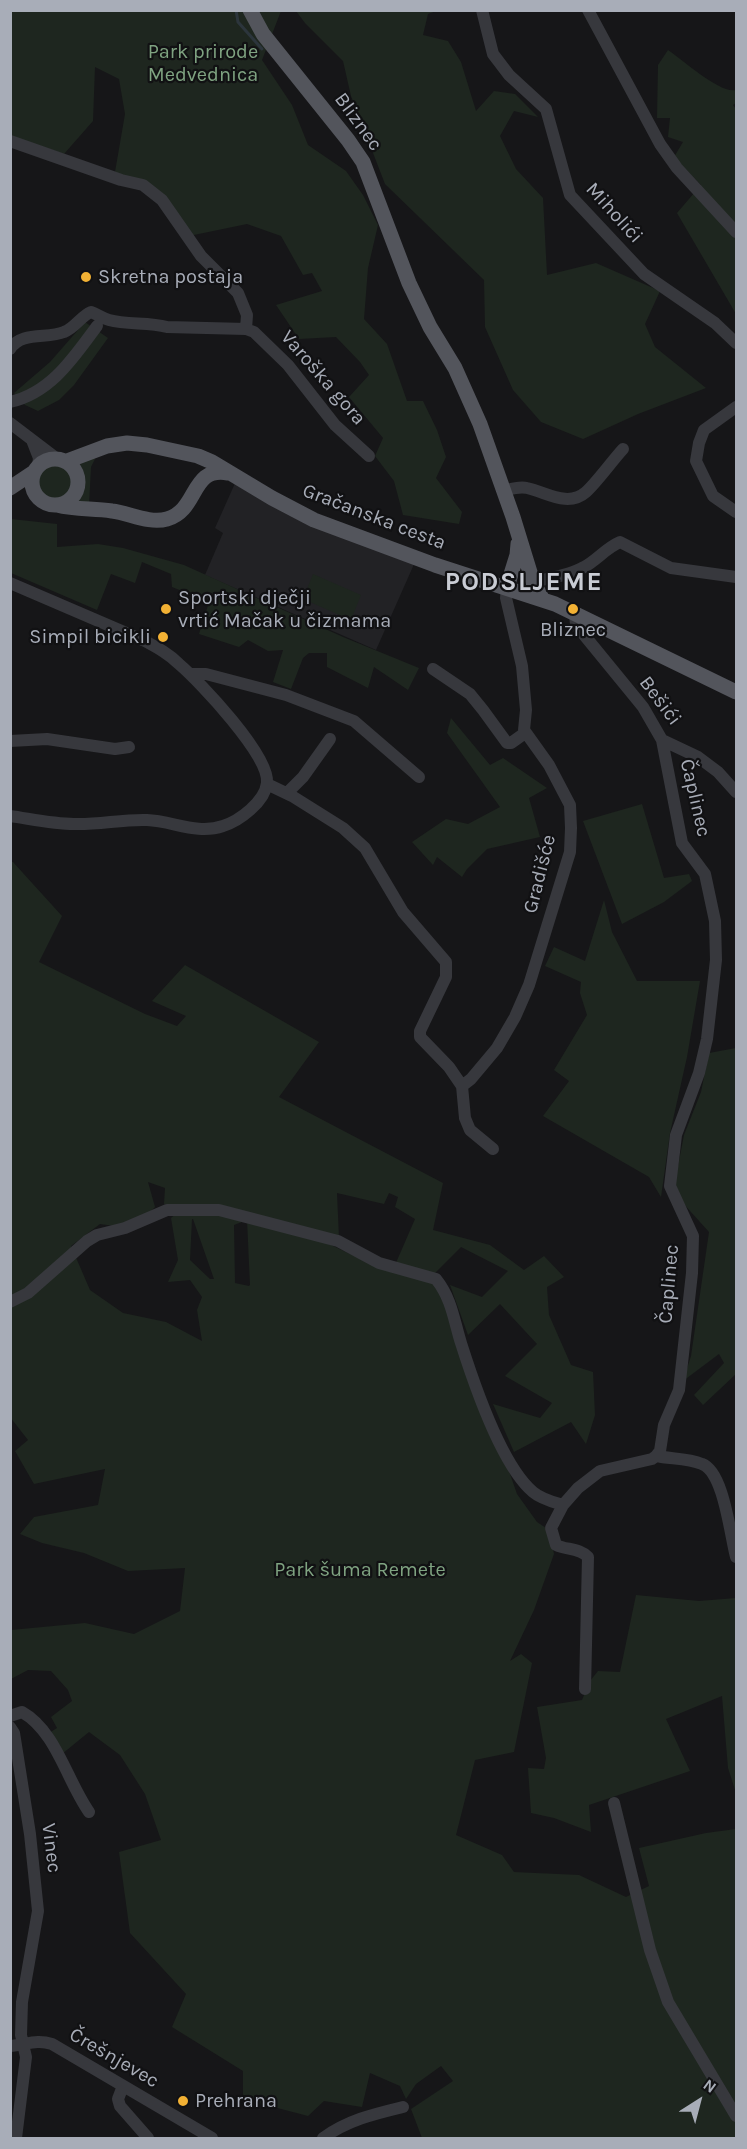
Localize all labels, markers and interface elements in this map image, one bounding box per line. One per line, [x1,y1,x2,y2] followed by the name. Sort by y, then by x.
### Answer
[148,40,258,87] park label: Park prirode Medvednica
[329,88,387,156] street label: Bliznec
[580,178,648,248] street label: Miholići
[98,265,243,289] place label: Skretna postaja
[79,270,93,284] marker: Skretna postaja
[275,326,371,430] street label: Varoška gora
[299,479,449,555] street label: Gračanska cesta
[445,567,603,599] district label: PODSLJEME
[178,586,391,633] place label: Sportski dječji vrtić Mačak u čizmama
[159,602,173,616] marker: Sportski dječji vrtić Mačak u čizmama
[566,602,580,616] marker: Bliznec
[540,618,606,642] place label: Bliznec
[29,625,151,649] place label: Simpil bicikli
[156,630,170,644] marker: Simpil bicikli
[634,672,686,730] street label: Bešići
[674,757,716,839] street label: Čaplinec
[519,832,561,916] street label: Gradišće
[654,1244,684,1324] street label: Čaplinec
[274,1558,446,1582] park label: Park šuma Remete
[36,1822,66,1874] street label: Vinec
[65,2023,163,2093] street label: Črešnjevec
[669,2071,729,2131] north arrow
[700,2075,720,2097] text: N
[195,2089,277,2113] place label: Prehrana
[176,2094,190,2108] marker: Prehrana

